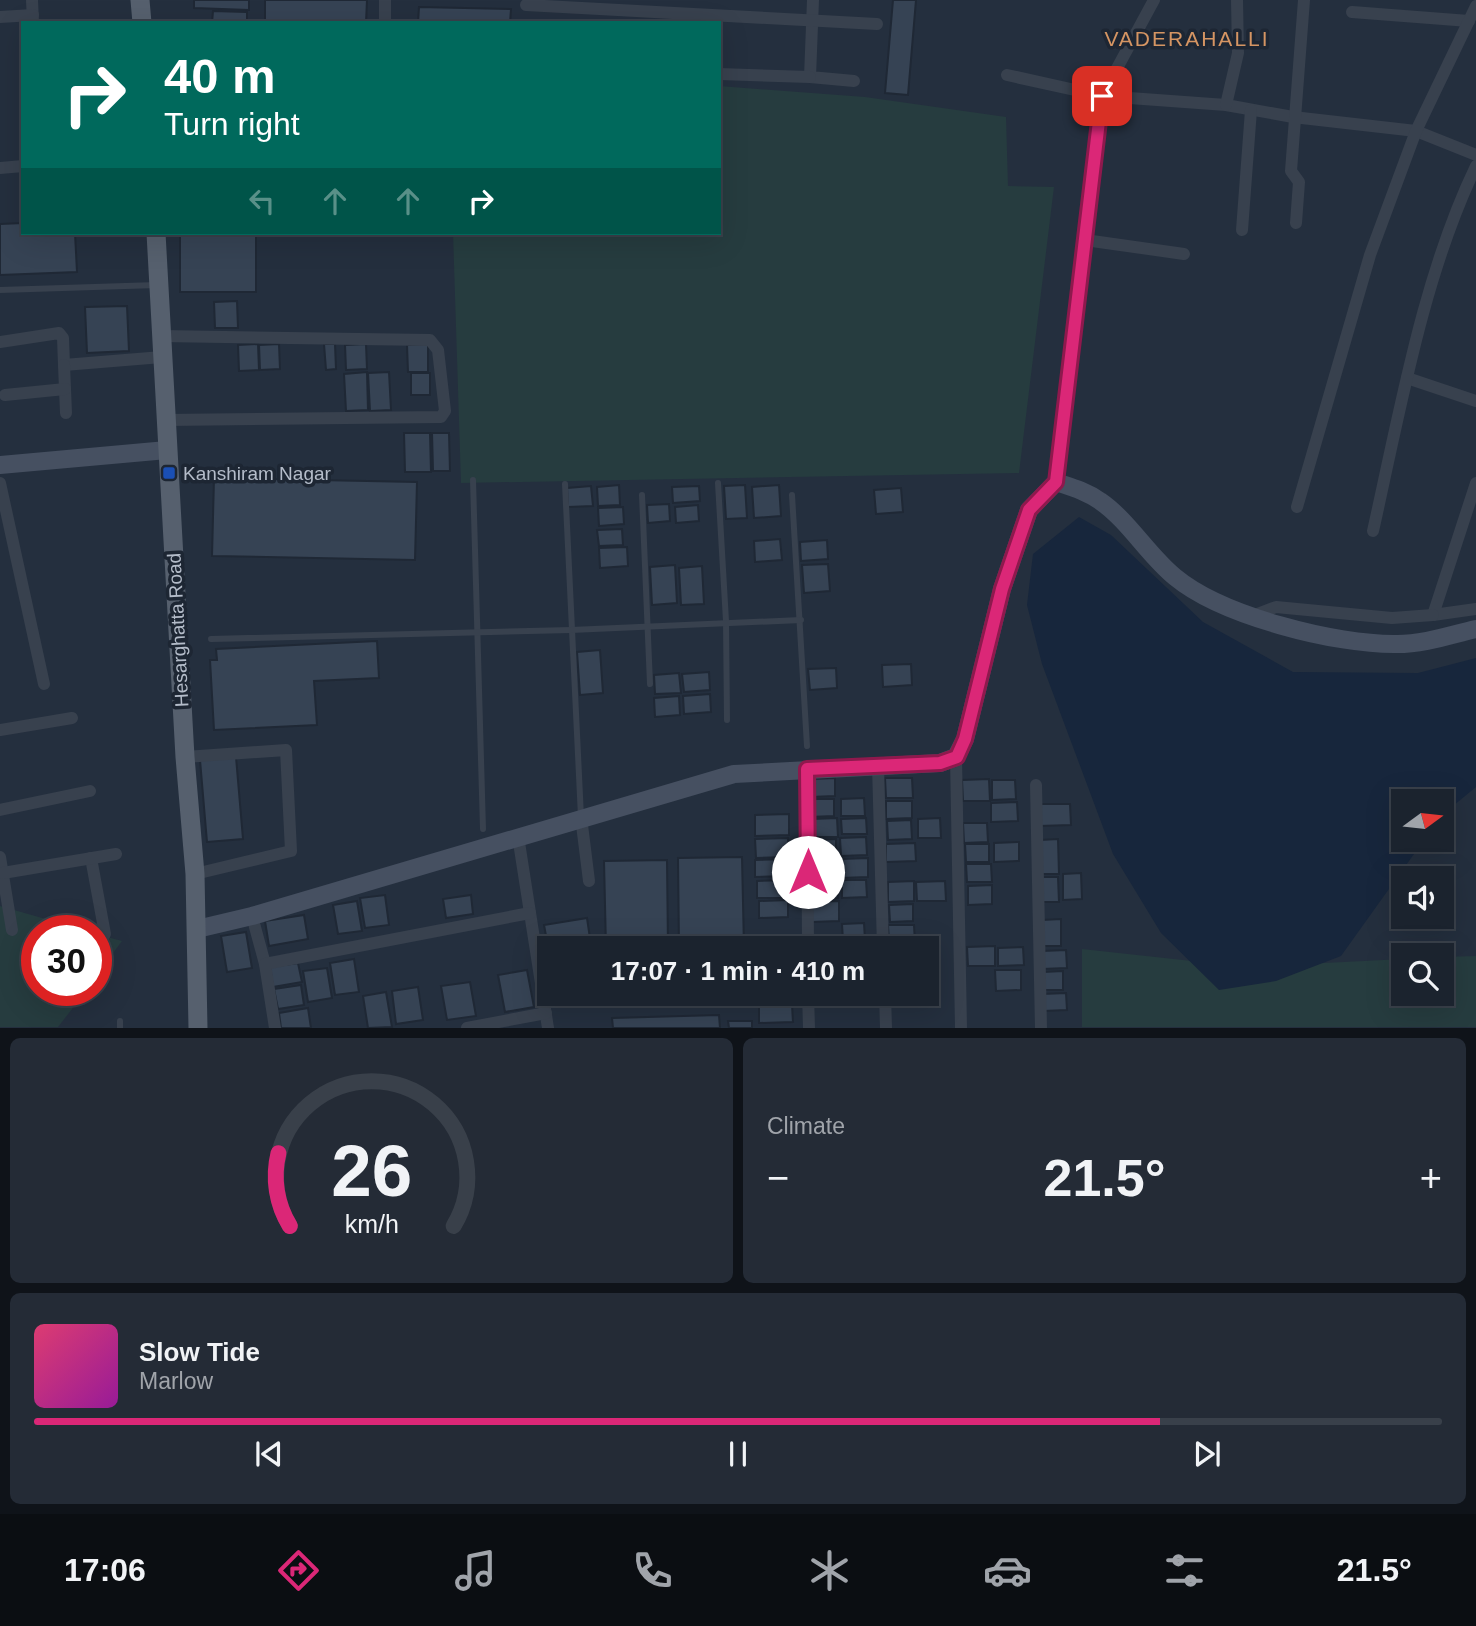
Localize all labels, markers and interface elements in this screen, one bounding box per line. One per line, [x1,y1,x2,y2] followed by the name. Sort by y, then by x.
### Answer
[1104,27,1270,50] district label: VADERAHALLI
[49,49,140,140] icon: right
[164,49,276,103] text: 40 m
[1072,66,1132,126] pin
[1083,77,1121,115] icon: arrive
[164,106,300,142] text: Turn right
[243,182,281,220] icon: left
[316,182,354,220] icon: ahead
[389,182,427,220] icon: ahead
[462,182,500,220] icon: right
[183,463,332,484] place label: Kanshiram Nagar
[161,465,177,481] marker: Kanshiram Nagar
[163,552,193,708] street label: Hesarghatta Road
[1391,789,1454,852] north arrow
[1391,789,1454,1006] map controls
[771,835,845,909] position arrow
[1391,866,1454,929] button: sound
[21,915,112,1006] speed limit sign: 30
[1391,943,1454,1006] button: search
[611,956,865,986] text: 17:07 · 1 min · 410 m
[767,1113,845,1139] text: Climate
[331,1131,412,1212] text: 26
[1043,1149,1166,1207] text: 21.5°
[767,1157,789,1199] text: −
[1420,1157,1442,1199] text: +
[344,1210,399,1238] text: km/h
[139,1337,260,1367] text: Slow Tide
[139,1368,213,1394] text: Marlow
[250,1435,288,1473] icon: previous
[719,1435,757,1473] icon: pause
[1188,1435,1226,1473] icon: next
[274,1546,323,1595] icon: directions
[451,1546,500,1595] icon: music
[628,1546,677,1595] icon: phone
[805,1546,854,1595] icon: climate
[983,1546,1032,1595] icon: car
[1160,1546,1209,1595] icon: filters
[64,1552,146,1588] text: 17:06
[1337,1552,1412,1588] text: 21.5°

